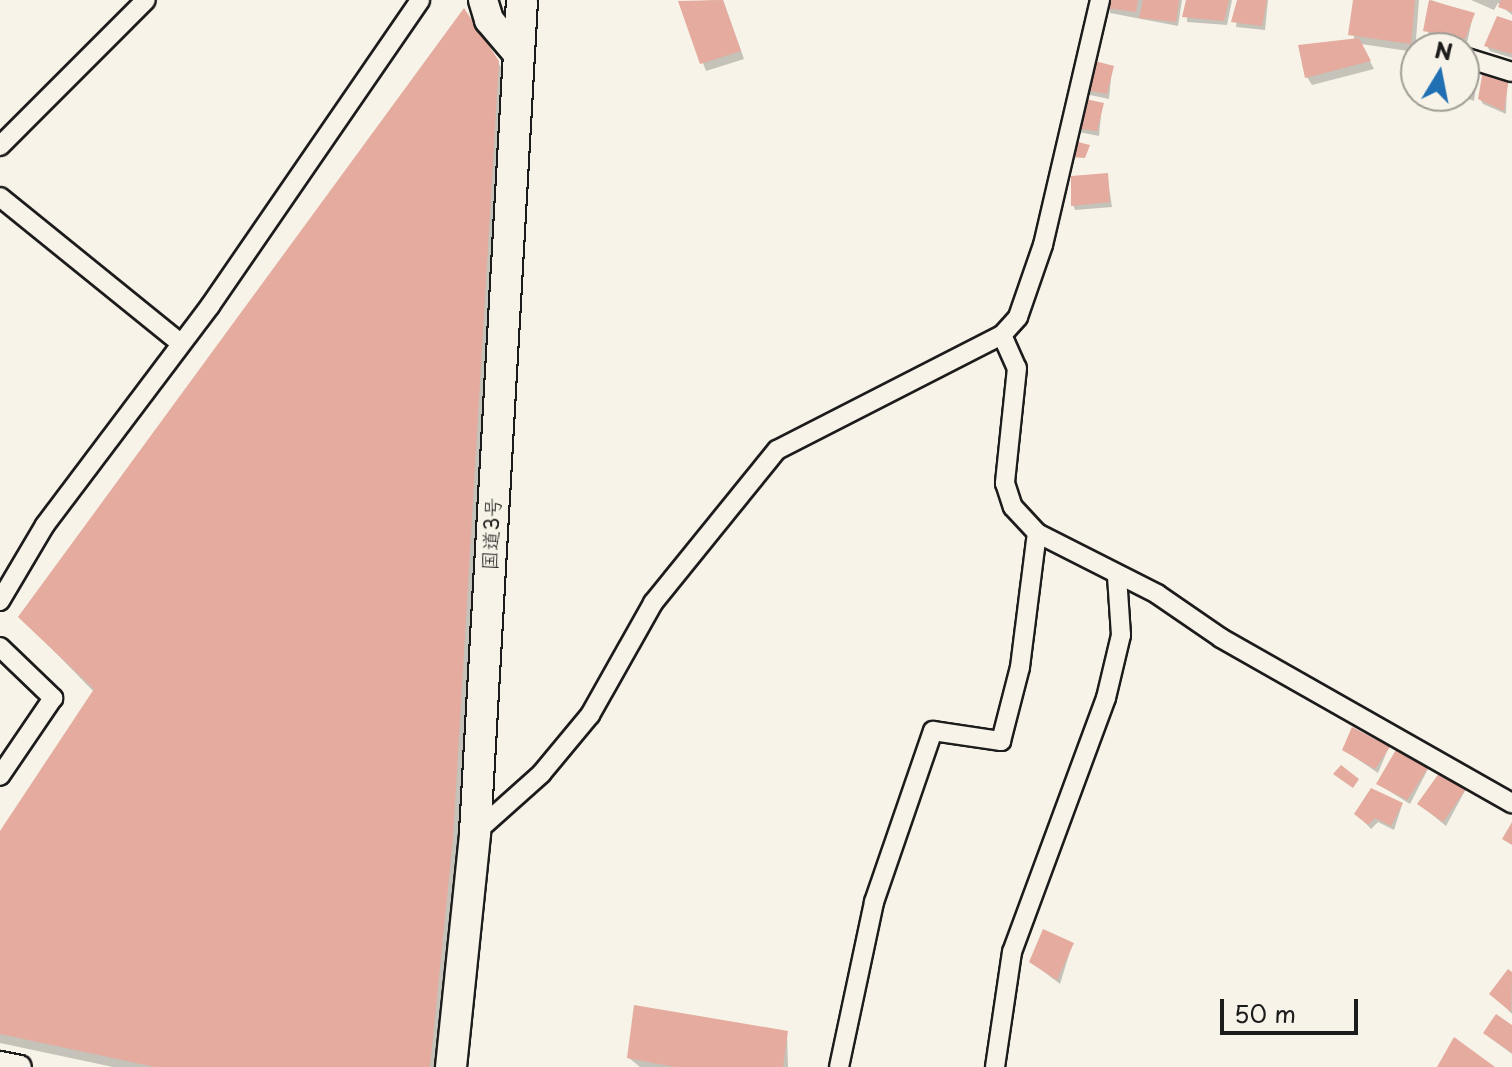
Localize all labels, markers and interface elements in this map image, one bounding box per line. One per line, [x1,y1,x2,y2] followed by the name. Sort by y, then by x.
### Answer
[1400,32,1480,112] north arrow
[1432,32,1455,68] text: N
[477,497,505,571] street label: 国道3号
[1224,983,1362,1033] scale bar
[1234,995,1296,1031] text: 50 m

